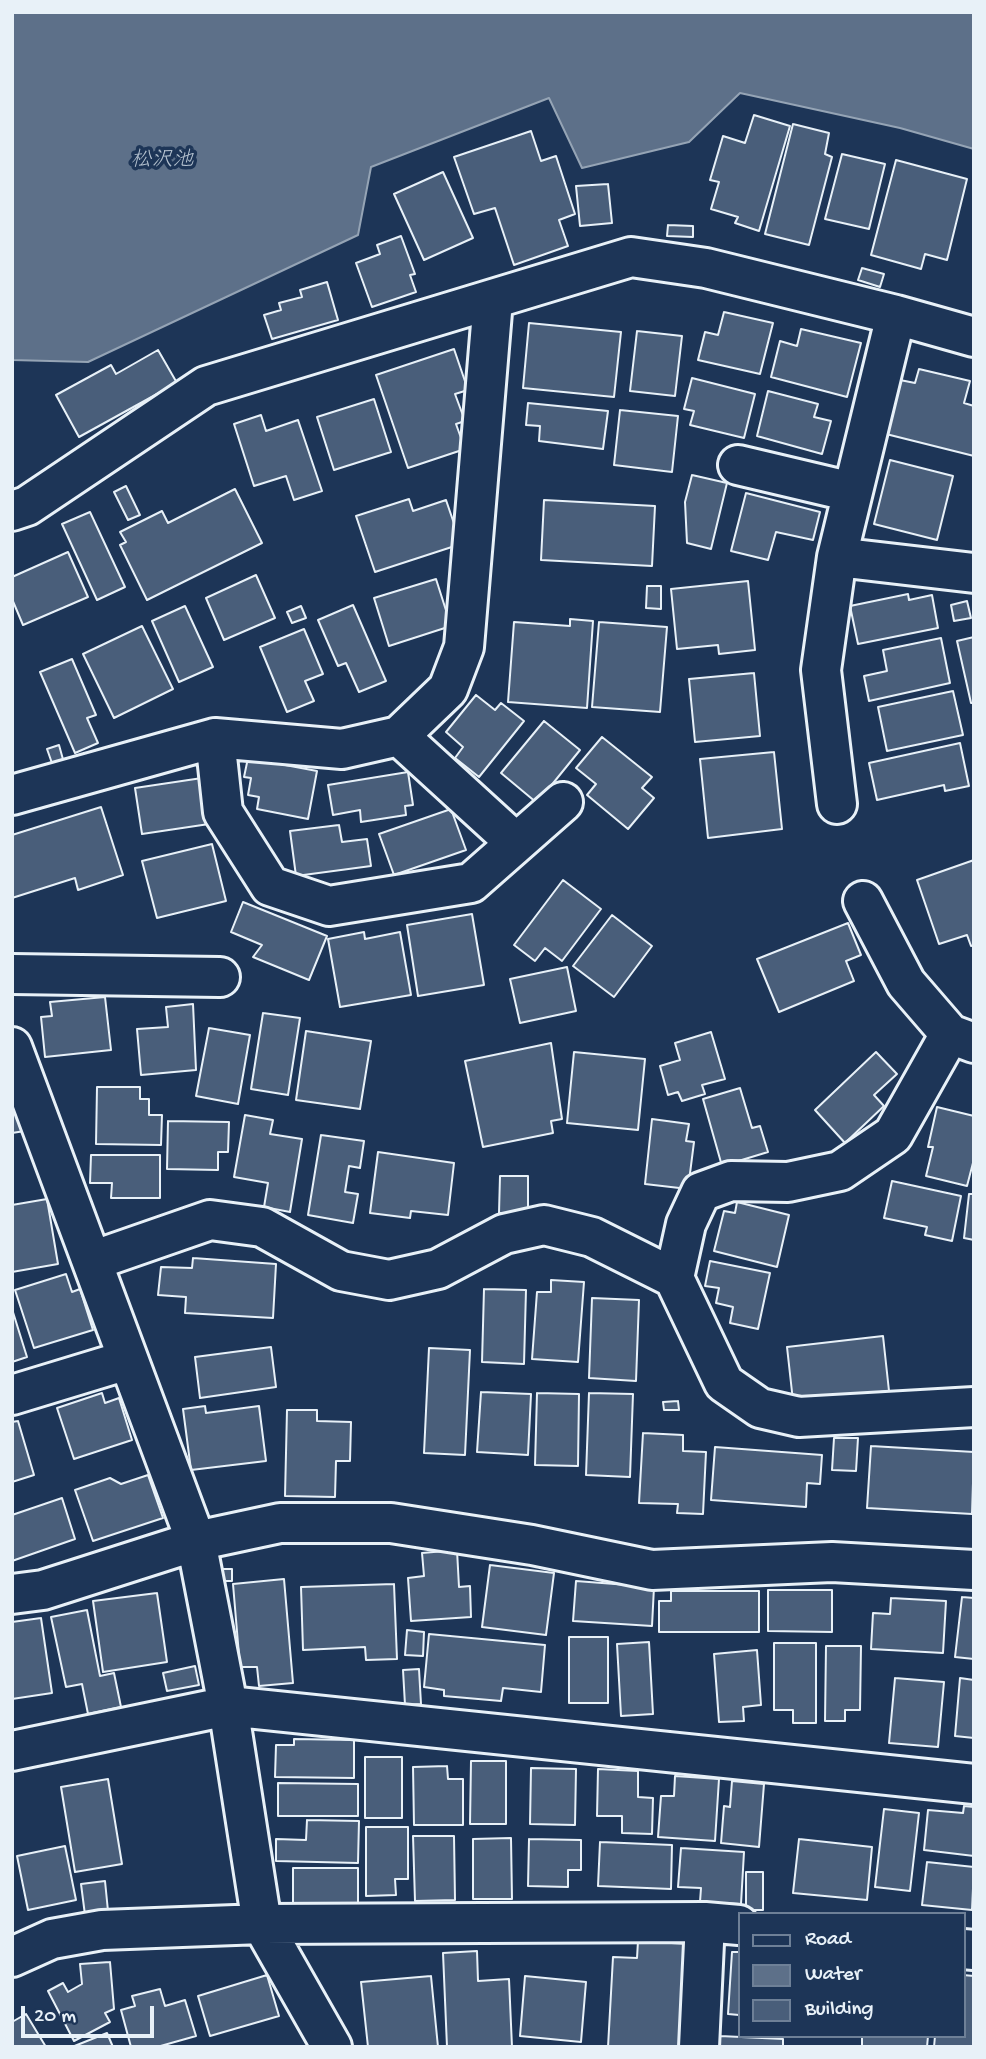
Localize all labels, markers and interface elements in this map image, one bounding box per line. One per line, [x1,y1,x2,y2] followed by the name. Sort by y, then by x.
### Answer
[131,149,193,175] water label: 松沢池
[738,1912,965,2038] legend
[805,1928,851,1953] text: Road
[805,1963,861,1988] text: Water
[24,1993,158,2037] scale bar
[805,1998,874,2023] text: Building
[34,2005,76,2030] text: 20 m

